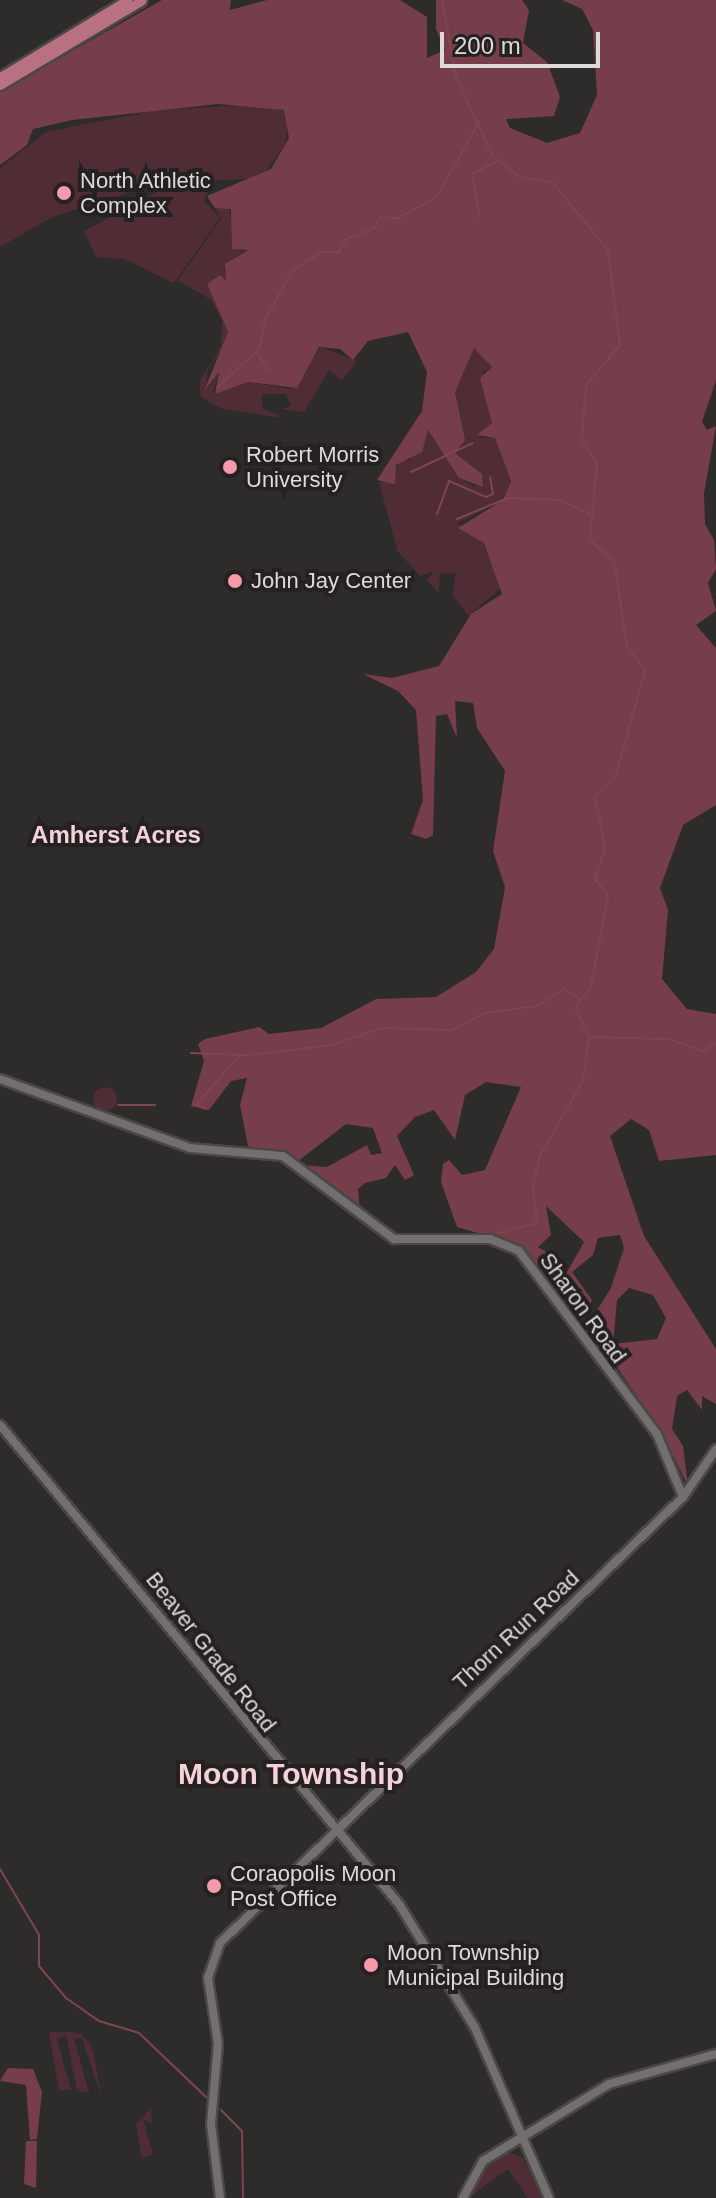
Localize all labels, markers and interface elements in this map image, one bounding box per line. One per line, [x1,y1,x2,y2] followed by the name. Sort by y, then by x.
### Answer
[444,16,604,66] scale bar
[454,32,521,59] text: 200 m
[80,167,212,218] place label: North Athletic Complex
[55,184,73,202] marker: North Athletic Complex
[246,441,379,492] place label: Robert Morris University
[221,458,239,476] marker: Robert Morris University
[251,568,411,594] place label: John Jay Center
[226,572,244,590] marker: John Jay Center
[31,821,201,849] district label: Amherst Acres
[534,1248,632,1368] street label: Sharon Road
[448,1565,584,1695] street label: Thorn Run Road
[140,1567,282,1737] street label: Beaver Grade Road
[178,1756,404,1792] district label: Moon Township
[230,1860,396,1912] place label: Coraopolis Moon Post Office
[205,1877,223,1895] marker: Coraopolis Moon Post Office
[387,1939,564,1990] place label: Moon Township Municipal Building
[362,1956,380,1974] marker: Moon Township Municipal Building

